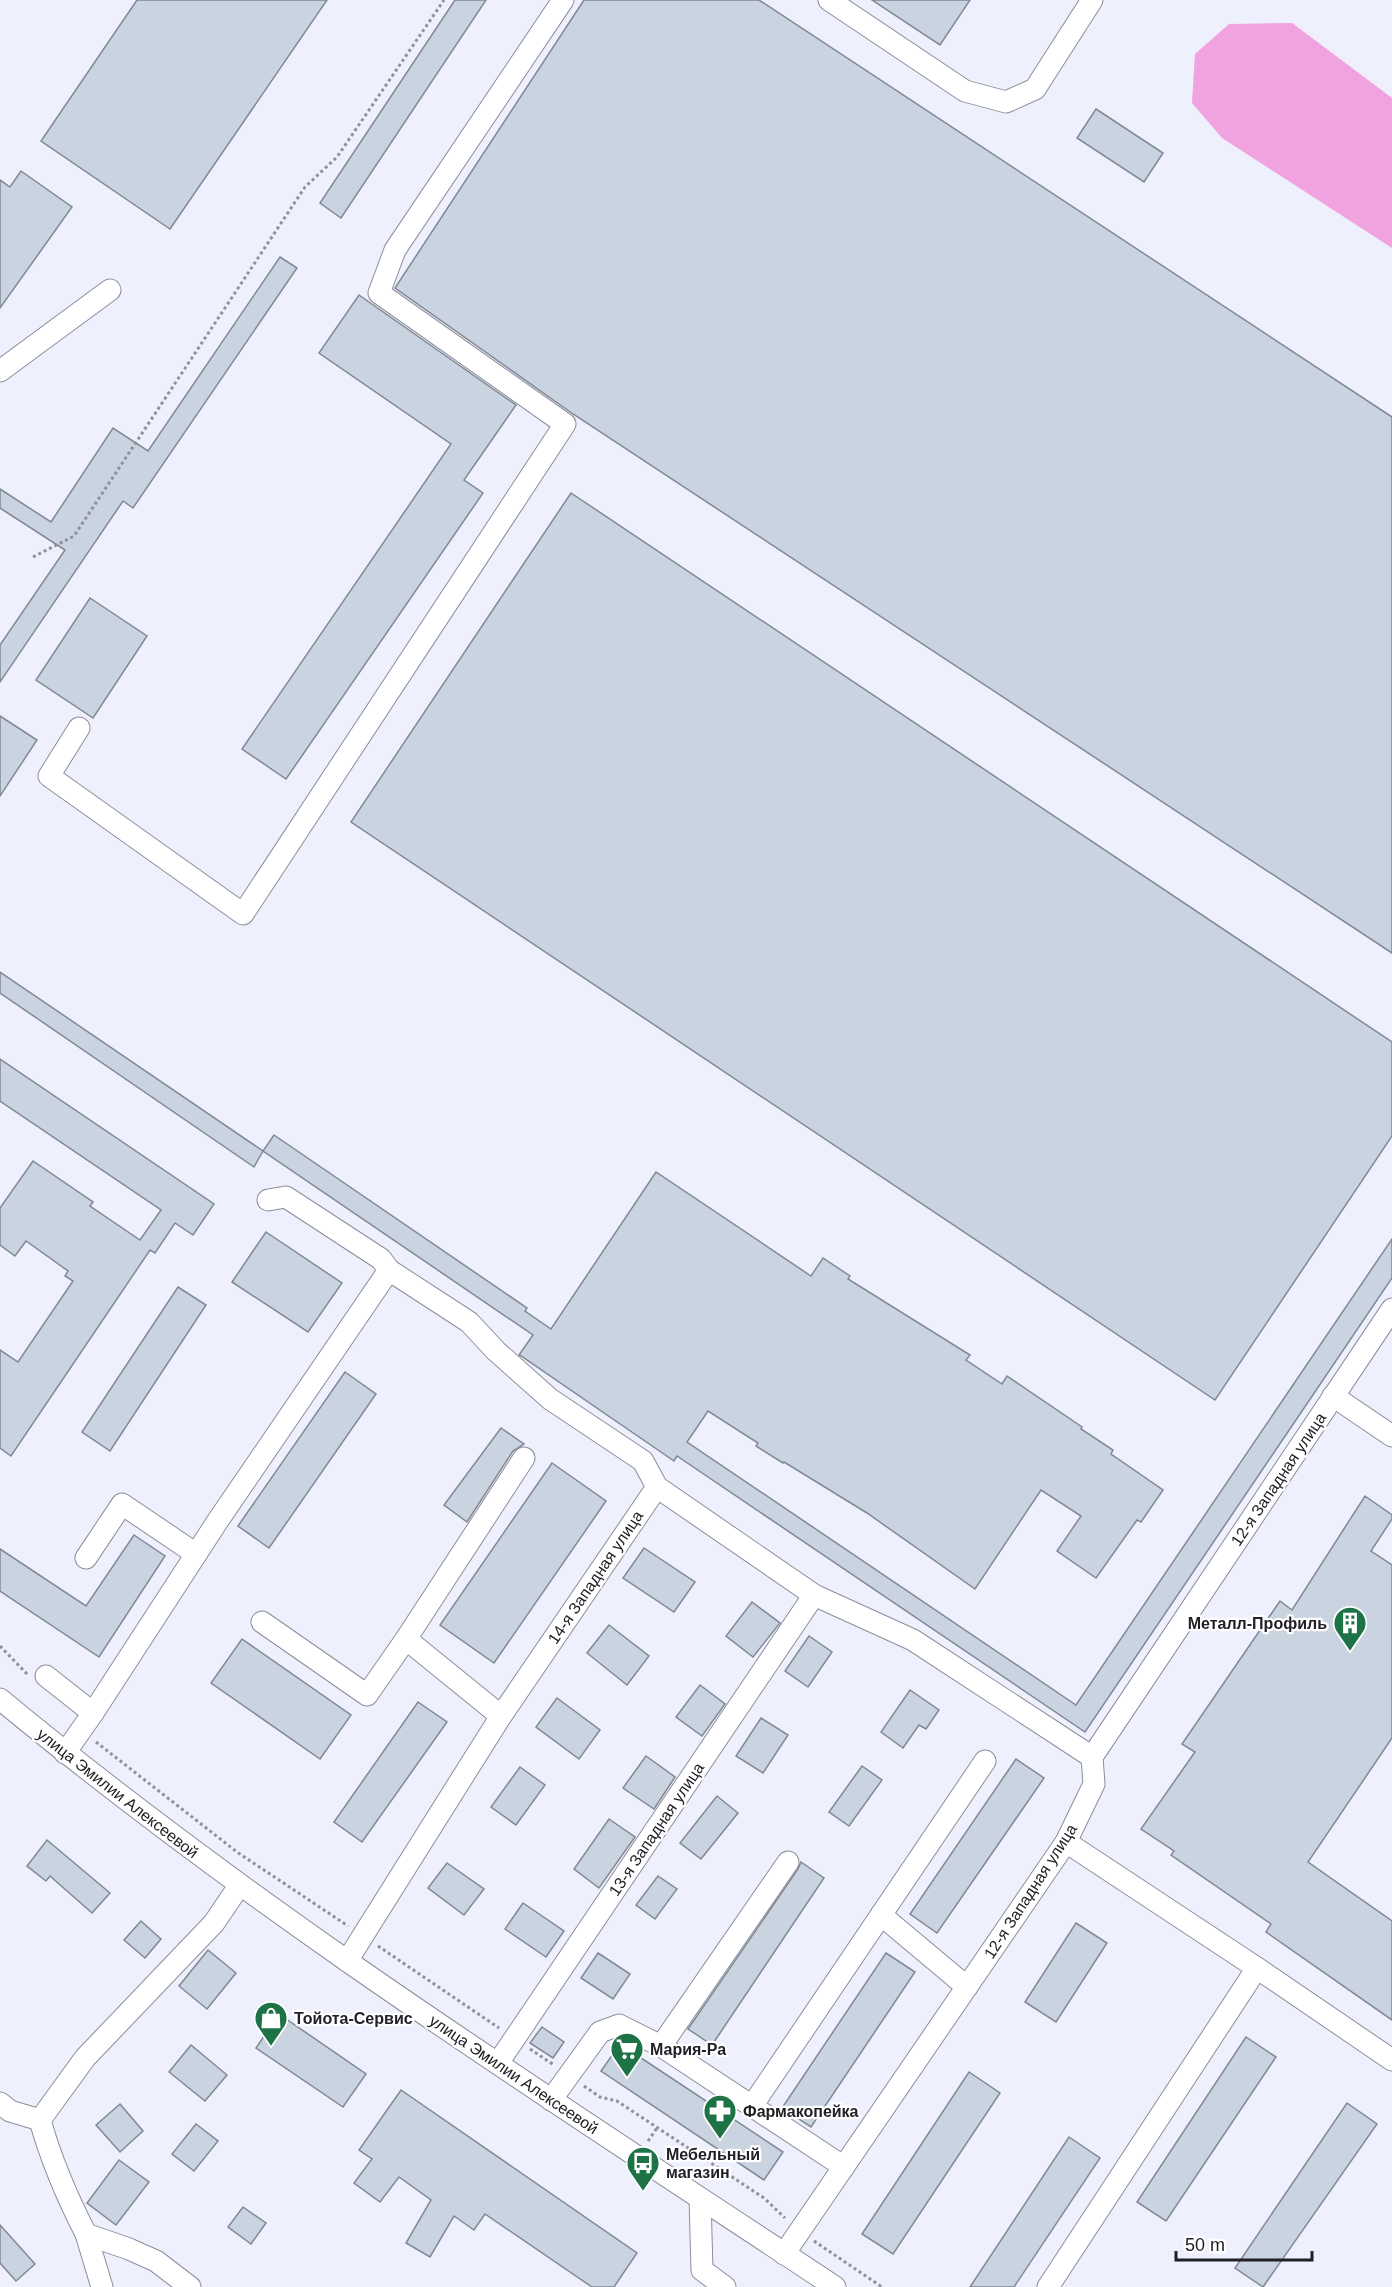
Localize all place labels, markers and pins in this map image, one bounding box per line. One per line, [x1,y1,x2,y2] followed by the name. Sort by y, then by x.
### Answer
[1332,1605,1368,1652] building icon: Металл-Профиль
[1188,1615,1327,1632] place label: Металл-Профиль
[253,2000,289,2047] shop icon: Тойота-Сервис
[294,2010,413,2027] place label: Тойота-Сервис
[609,2031,645,2078] supermarket icon: Мария-Ра
[650,2041,726,2058] place label: Мария-Ра
[702,2093,738,2140] pharmacy icon: Фармакопейка
[743,2103,859,2120] place label: Фармакопейка
[625,2145,661,2192] bus stop icon: Мебельный магазин
[666,2146,760,2181] place label: Мебельный магазин

